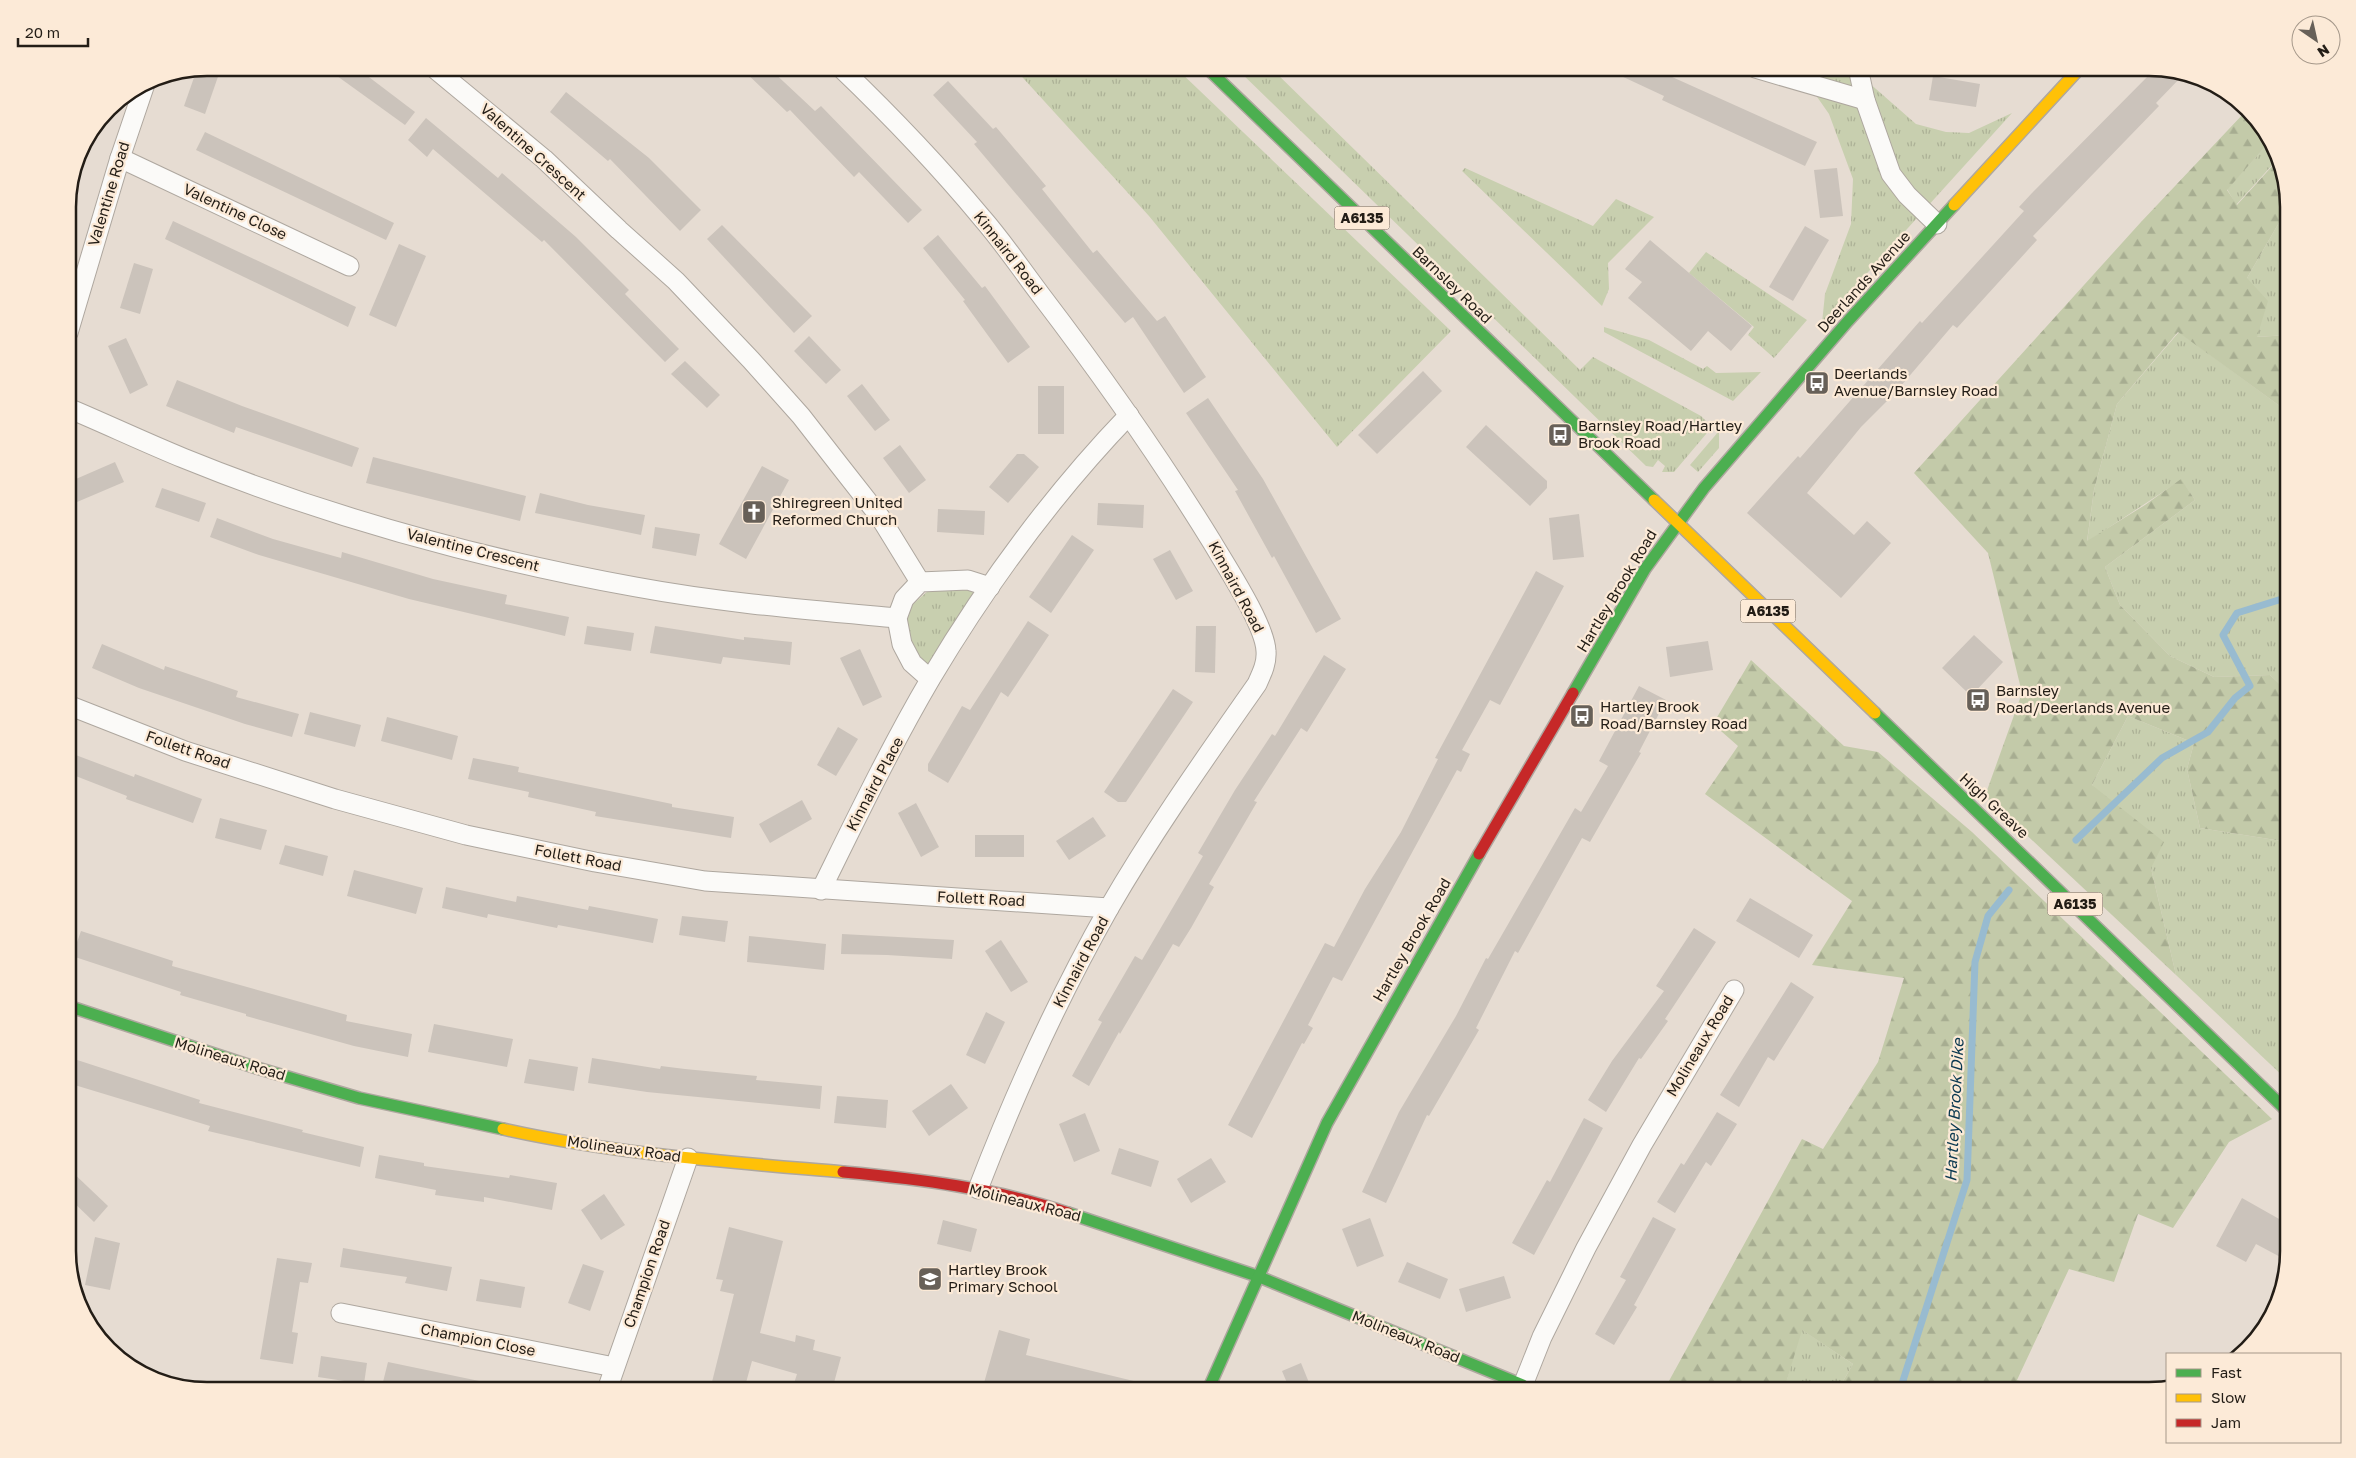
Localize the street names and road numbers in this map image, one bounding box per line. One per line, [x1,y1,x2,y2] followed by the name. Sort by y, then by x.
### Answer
[477,99,590,204] street label: Valentine Crescent
[84,139,133,248] street label: Valentine Road
[181,179,290,243] street label: Valentine Close
[971,207,1047,298] street label: Kinnaird Road
[1334,207,1390,230] road number: A6135
[1813,227,1914,336] street label: Deerlands Avenue
[1409,242,1496,327] street label: Barnsley Road
[405,524,542,574] street label: Valentine Crescent
[1572,526,1660,655] street label: Hartley Brook Road
[1205,538,1268,635] street label: Kinnaird Road
[1740,600,1796,622] road number: A6135
[144,726,233,772] street label: Follett Road
[842,733,907,834] street label: Kinnaird Place
[1957,769,2033,842] street label: High Greave
[533,840,623,874] street label: Follett Road
[1368,874,1454,1005] street label: Hartley Brook Road
[937,887,1026,909] street label: Follett Road
[2048,892,2102,916] road number: A6135
[1049,913,1112,1010] street label: Kinnaird Road
[1662,992,1736,1099] street label: Molineaux Road
[173,1033,288,1083] street label: Molineaux Road
[566,1131,682,1165] street label: Molineaux Road
[967,1179,1083,1225] street label: Molineaux Road
[619,1217,673,1330] street label: Champion Road
[1350,1306,1463,1366] street label: Molineaux Road
[419,1319,538,1359] street label: Champion Close

